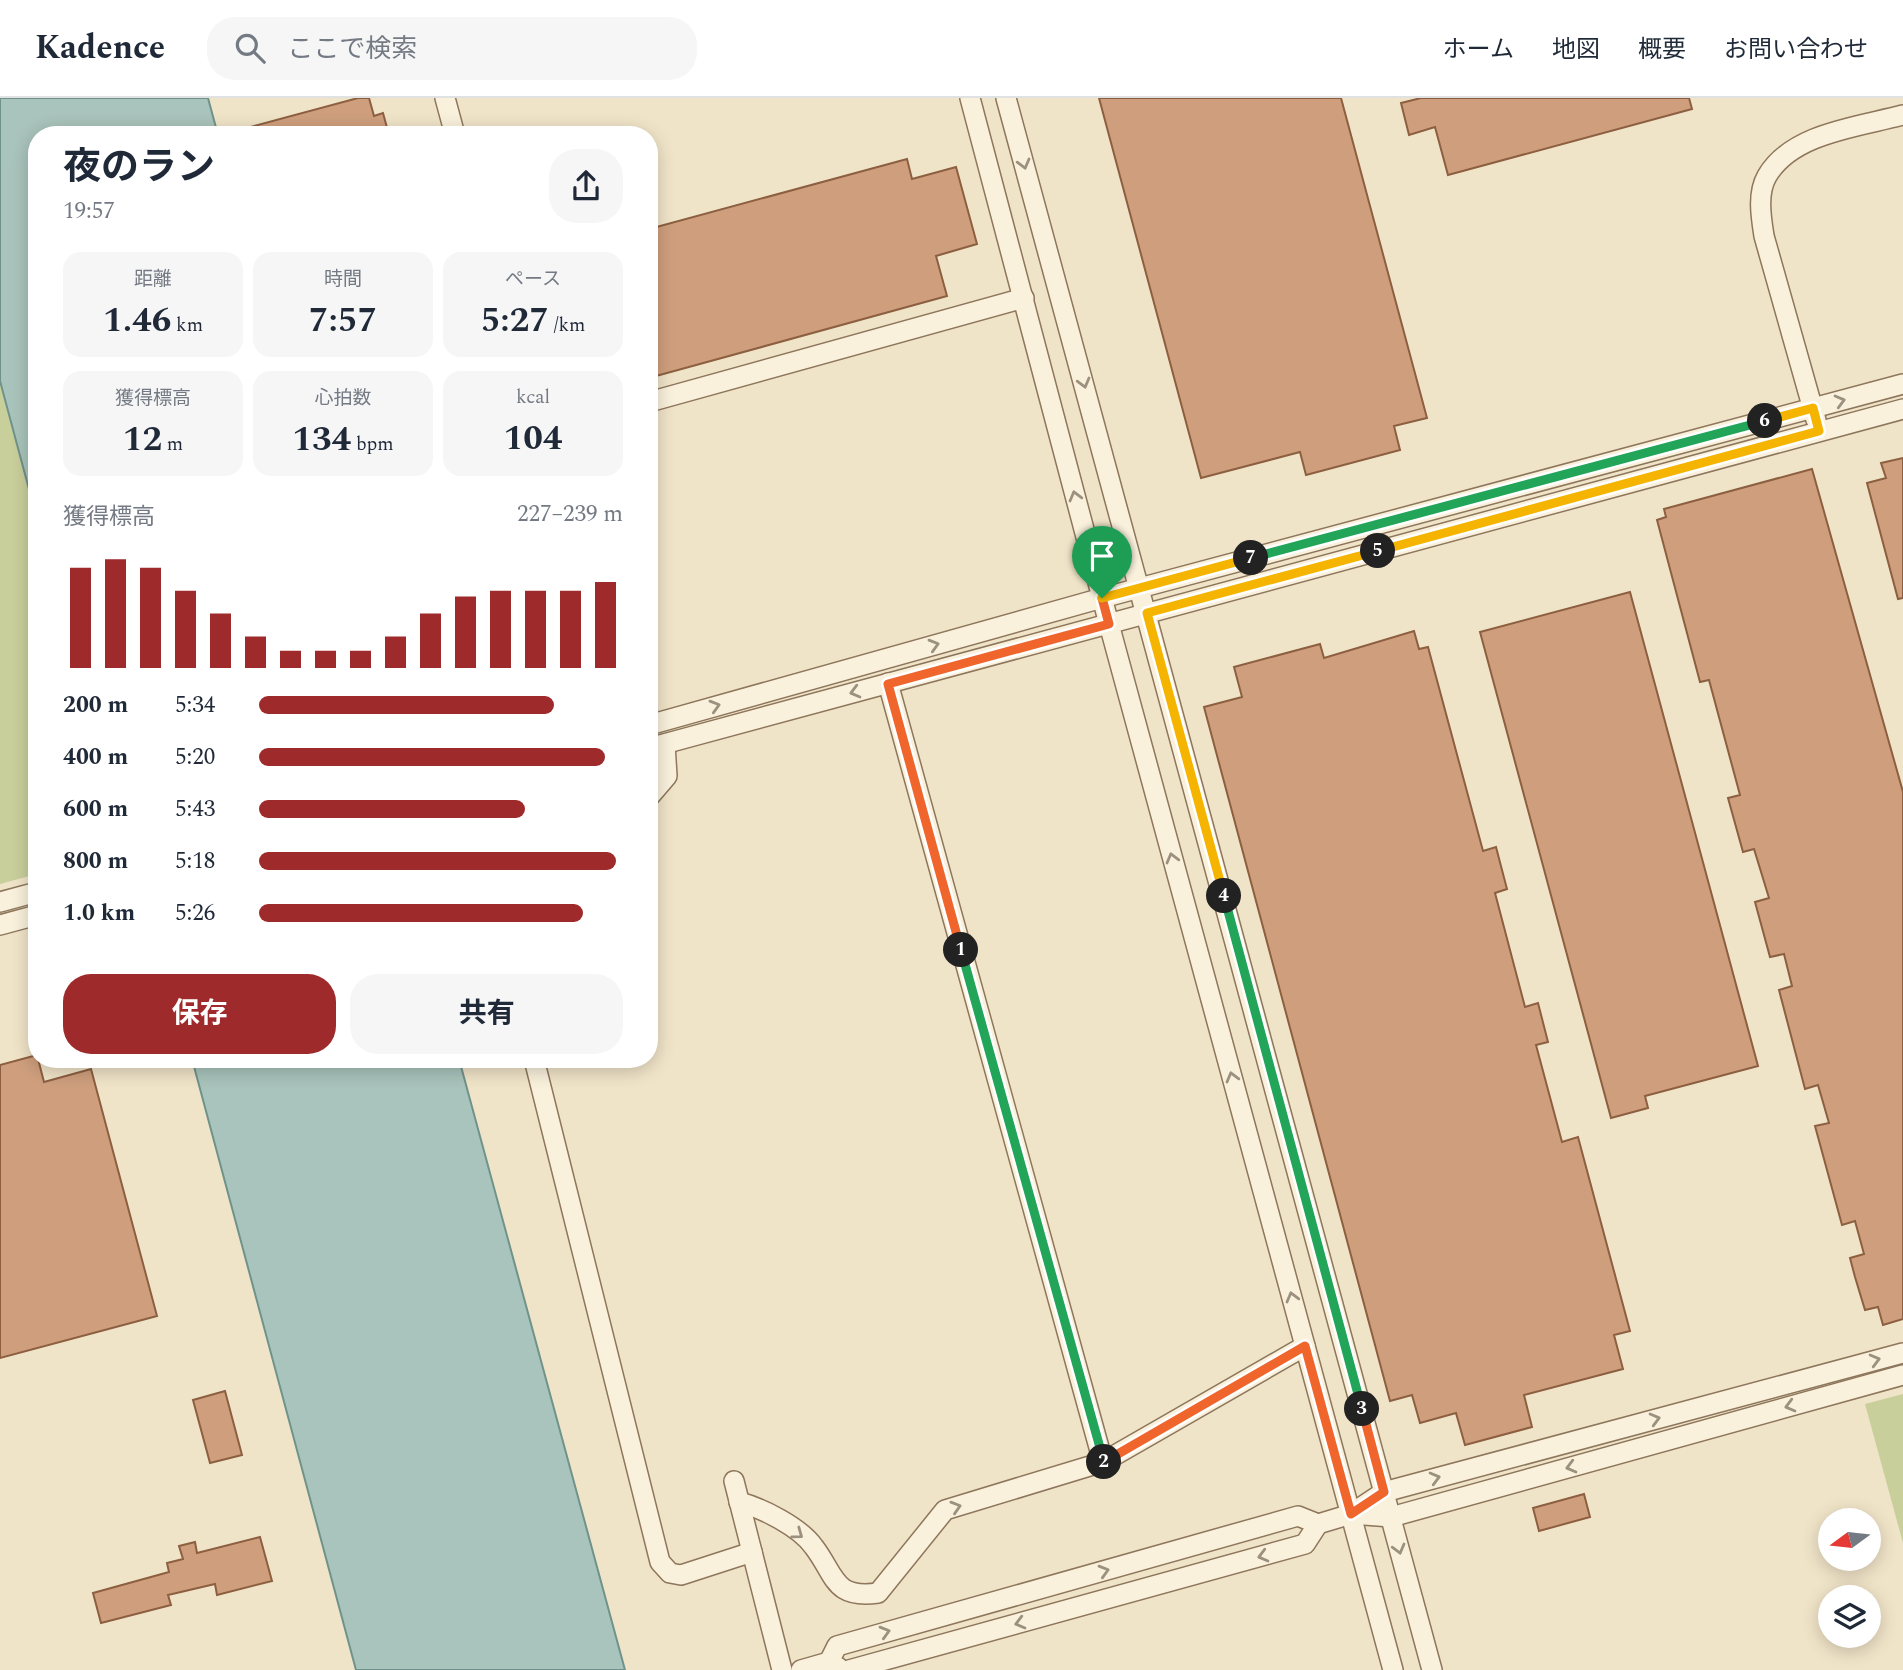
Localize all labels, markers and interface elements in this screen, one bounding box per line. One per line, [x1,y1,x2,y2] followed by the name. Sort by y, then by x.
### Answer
[207,17,697,80] search box
[35,23,165,73] text: Kadence
[231,29,269,67] icon: search
[287,29,417,69] text: ここで検索
[1443,32,1514,68] text: ホーム
[1552,32,1600,68] text: 地図
[1638,32,1686,68] text: 概要
[1724,32,1868,68] text: お問い合わせ
[63,139,215,197] text: 夜のラン
[549,149,623,223] button: share
[1016,158,1030,170] one-way arrow
[63,194,115,229] text: 19:57
[134,265,172,294] text: 距離
[324,265,362,294] text: 時間
[505,265,561,294] text: ペース
[103,294,171,347] text: 1.46
[309,294,377,347] text: 7:57
[481,294,549,347] text: 5:27
[171,311,203,340] text: km
[549,311,585,340] text: /km
[1076,377,1090,389] one-way arrow
[516,383,550,412] text: kcal
[115,384,191,413] text: 獲得標高
[314,384,372,413] text: 心拍数
[1834,395,1846,409] one-way arrow
[1748,404,1782,438] pin: 6
[1759,406,1770,435] text: 6
[504,412,562,465] text: 104
[123,413,162,466] text: 12
[292,413,351,466] text: 134
[162,430,183,459] text: m
[351,430,394,459] text: bpm
[1069,490,1083,502] one-way arrow
[517,497,623,532] text: 227–239 m
[63,500,155,535] text: 獲得標高
[1072,526,1132,598] pin
[1360,533,1396,568] pin: 5
[1372,536,1383,565] text: 5
[1083,537,1121,575] icon: arrive
[1234,540,1268,575] pin: 7
[1245,543,1256,572] text: 7
[928,639,940,653] one-way arrow
[849,684,861,699] one-way arrow
[63,688,128,723] text: 200 m
[175,688,215,723] text: 5:34
[709,700,721,715] one-way arrow
[63,740,128,775] text: 400 m
[175,740,215,775] text: 5:20
[63,792,128,827] text: 600 m
[175,792,215,827] text: 5:43
[63,844,128,879] text: 800 m
[175,844,215,879] text: 5:18
[1166,852,1180,864] one-way arrow
[1206,878,1242,914] pin: 4
[1218,881,1229,910] text: 4
[63,896,135,931] text: 1.0 km
[175,896,215,931] text: 5:26
[944,932,978,968] pin: 1
[955,935,966,964] text: 1
[63,974,336,1054] button: 保存
[350,974,623,1054] button: 共有
[1226,1071,1240,1083] one-way arrow
[1286,1291,1300,1303] one-way arrow
[1869,1354,1881,1368] one-way arrow
[1344,1392,1380,1426] pin: 3
[1356,1394,1367,1423] text: 3
[1784,1398,1796,1413] one-way arrow
[1649,1413,1661,1427] one-way arrow
[1086,1444,1122,1480] pin: 2
[1098,1447,1109,1476] text: 2
[1565,1459,1577,1473] one-way arrow
[1429,1472,1441,1486] one-way arrow
[950,1500,962,1515] one-way arrow
[1818,1508,1881,1572] north arrow
[1818,1508,1881,1648] map controls
[790,1526,803,1538] one-way arrow
[1391,1543,1406,1555] one-way arrow
[1257,1547,1269,1562] one-way arrow
[1098,1564,1110,1579] one-way arrow
[1818,1585,1881,1648] button: layers
[1014,1615,1026,1629] one-way arrow
[879,1626,891,1641] one-way arrow

